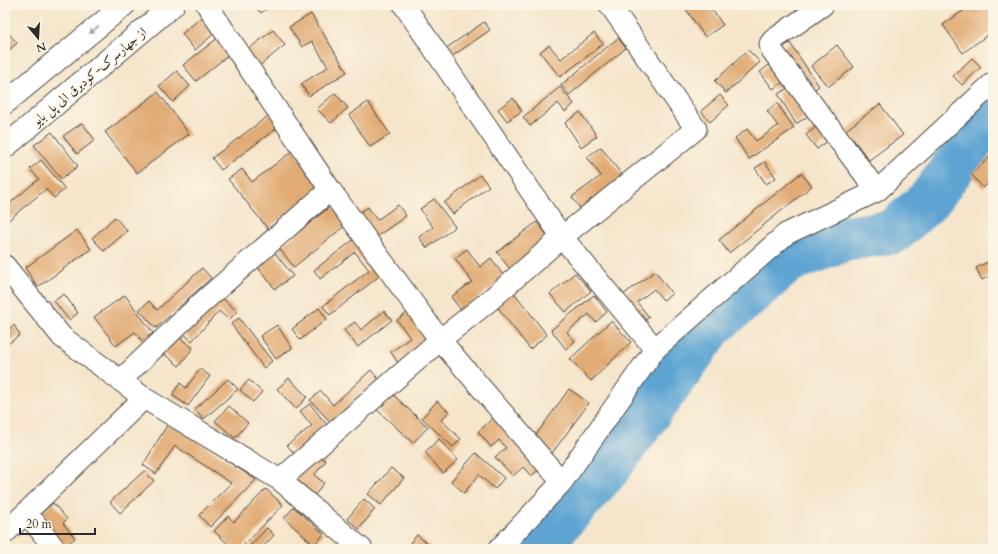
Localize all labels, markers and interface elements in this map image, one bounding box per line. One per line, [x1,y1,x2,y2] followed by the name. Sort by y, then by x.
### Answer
[18,18,58,58] north arrow
[27,23,151,131] street label: از جهارسرک-کودبرق الی پل بایو
[88,25,99,34] one-way arrow
[34,38,48,56] text: N
[20,510,95,536] scale bar
[26,516,53,532] text: 20 m

